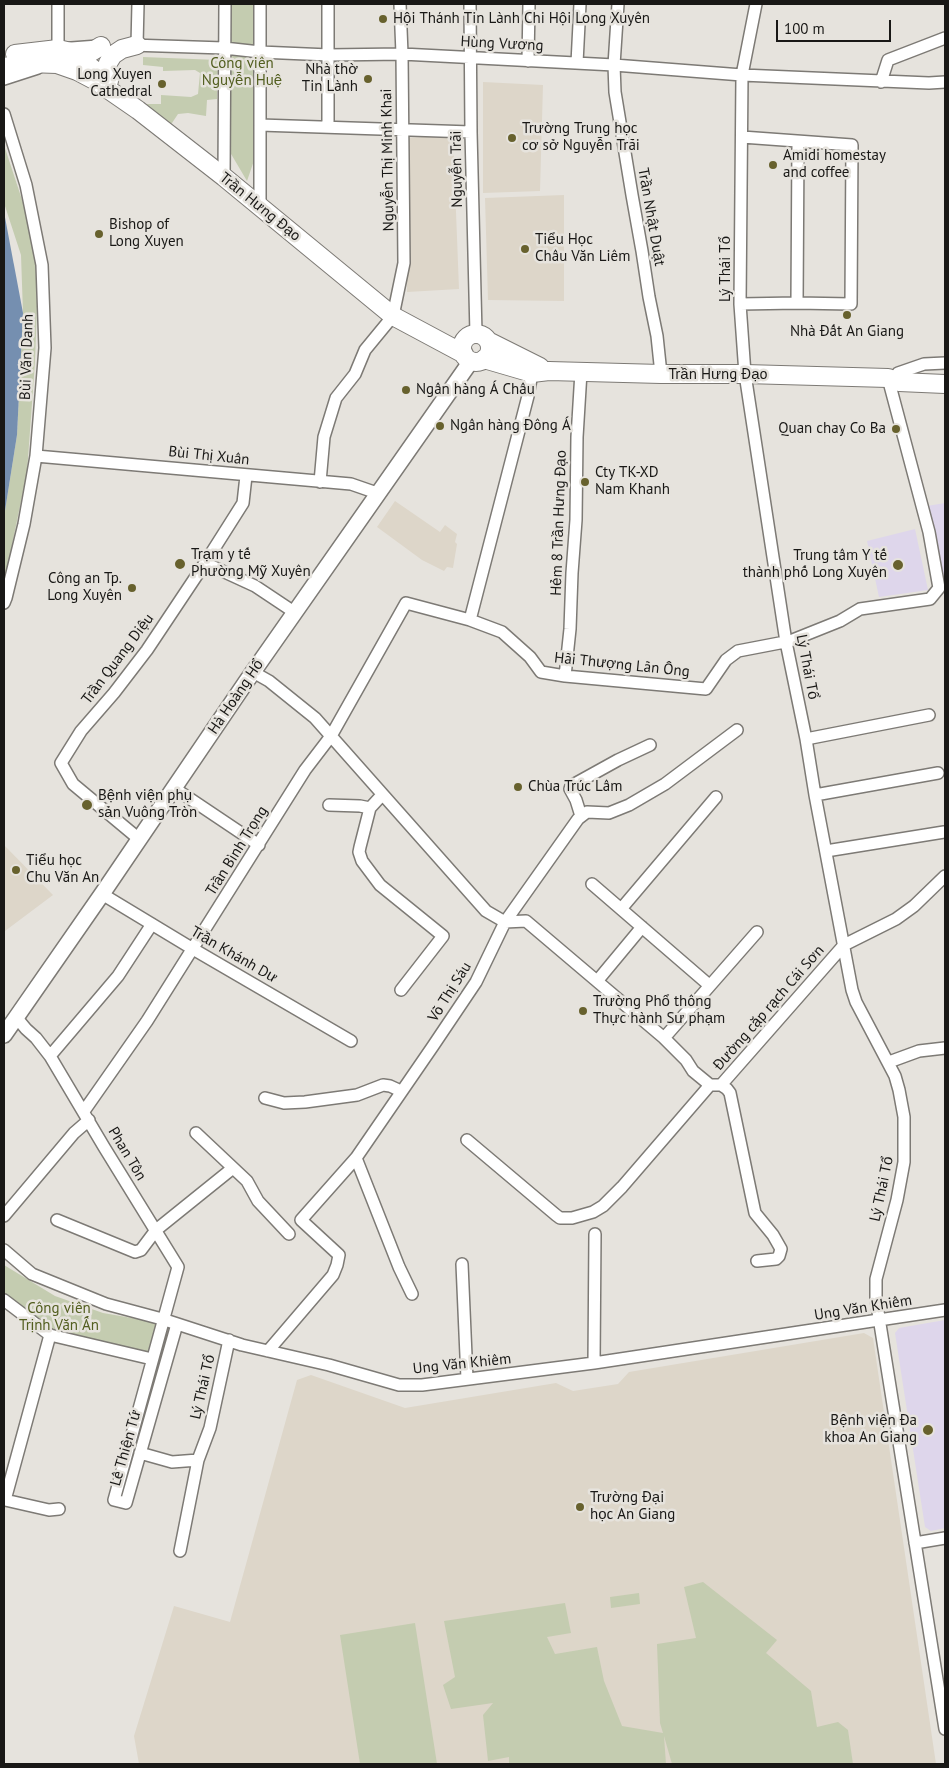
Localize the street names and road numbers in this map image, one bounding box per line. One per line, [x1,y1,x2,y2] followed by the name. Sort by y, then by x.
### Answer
[460,33,544,55] street label: Hùng Vương
[378,88,398,232] street label: Nguyễn Thị Minh Khai
[447,130,467,208] street label: Nguyễn Trãi
[634,166,668,268] street label: Trần Nhật Duật
[216,169,304,245] street label: Trần Hưng Đạo
[717,236,735,302] street label: Lý Thái Tổ
[17,314,37,400] street label: Bùi Văn Danh
[668,366,768,384] street label: Trần Hưng Đạo
[168,443,250,469] street label: Bùi Thị Xuân
[547,450,571,596] street label: Hẻm 8 Trần Hưng Đạo
[78,610,158,708] street label: Trần Quang Diệu
[792,633,822,701] street label: Lý Thái Tổ
[553,649,691,681] street label: Hãi Thượng Lãn Ông
[205,656,267,738] street label: Hà Hoàng Hổ
[202,803,272,899] street label: Trần Bình Trọng
[187,923,281,987] street label: Trần Khánh Dư
[710,942,828,1074] street label: Đường cặp rạch Cái Sơn
[425,959,475,1025] street label: Võ Thị Sáu
[104,1124,150,1184] street label: Phan Tôn
[866,1155,898,1223] street label: Lý Thái Tổ
[813,1291,913,1325] street label: Ung Văn Khiêm
[412,1350,512,1378] street label: Ung Văn Khiêm
[187,1353,219,1421] street label: Lý Thái Tổ
[107,1408,145,1488] street label: Lê Thiện Tứ

